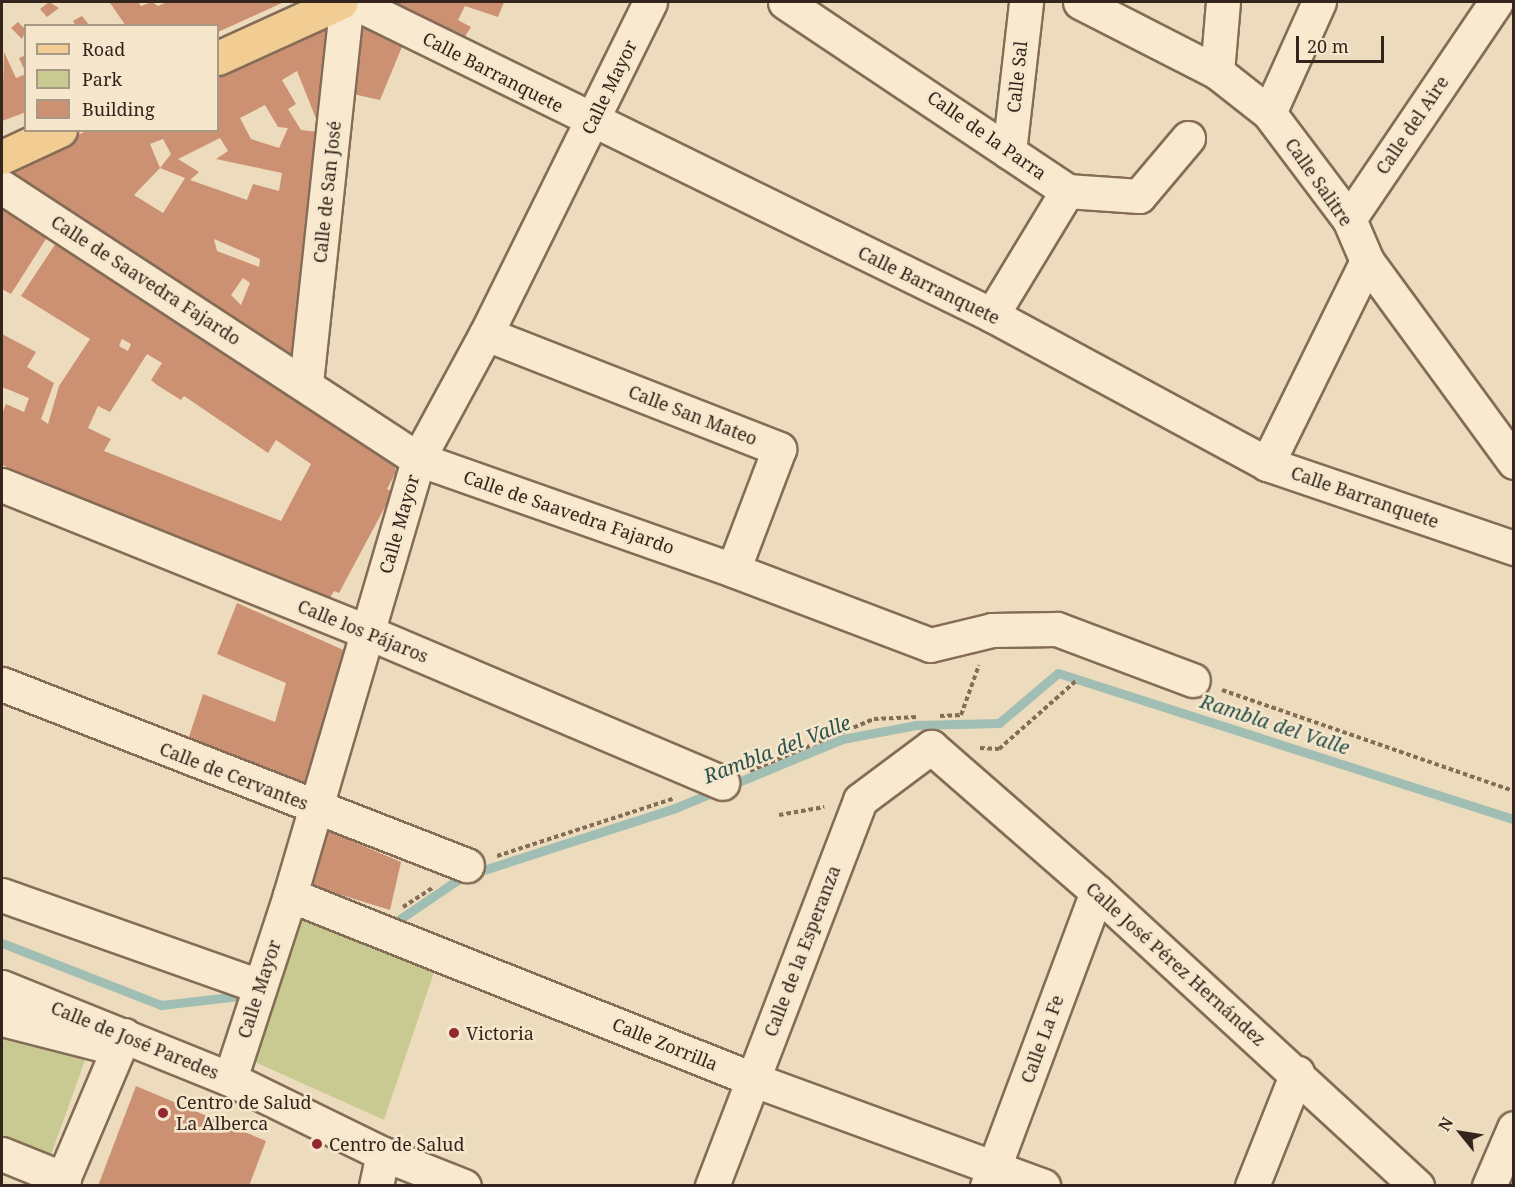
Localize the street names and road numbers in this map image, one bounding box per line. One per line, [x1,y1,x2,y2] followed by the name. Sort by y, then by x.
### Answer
[419,27,567,117] street label: Calle Barranquete
[577,36,641,138] street label: Calle Mayor
[1002,40,1032,114] street label: Calle Sal
[1371,72,1453,178] street label: Calle del Aire
[923,86,1051,184] street label: Calle de la Parra
[309,120,345,264] street label: Calle de San José
[1281,134,1357,230] street label: Calle Salitre
[47,211,245,349] street label: Calle de Saavedra Fajardo
[855,241,1003,329] street label: Calle Barranquete
[626,381,760,449] street label: Calle San Mateo
[1288,462,1442,532] street label: Calle Barranquete
[461,466,677,558] street label: Calle de Saavedra Fajardo
[375,472,423,576] street label: Calle Mayor
[295,595,431,667] street label: Calle los Pájaros
[157,738,311,814] street label: Calle de Cervantes
[759,862,845,1040] street label: Calle de la Esperanza
[1082,878,1270,1050] street label: Calle José Pérez Hernández
[233,937,285,1041] street label: Calle Mayor
[1016,992,1068,1086] street label: Calle La Fe
[48,996,222,1084] street label: Calle de José Paredes
[609,1013,721,1075] street label: Calle Zorrilla

